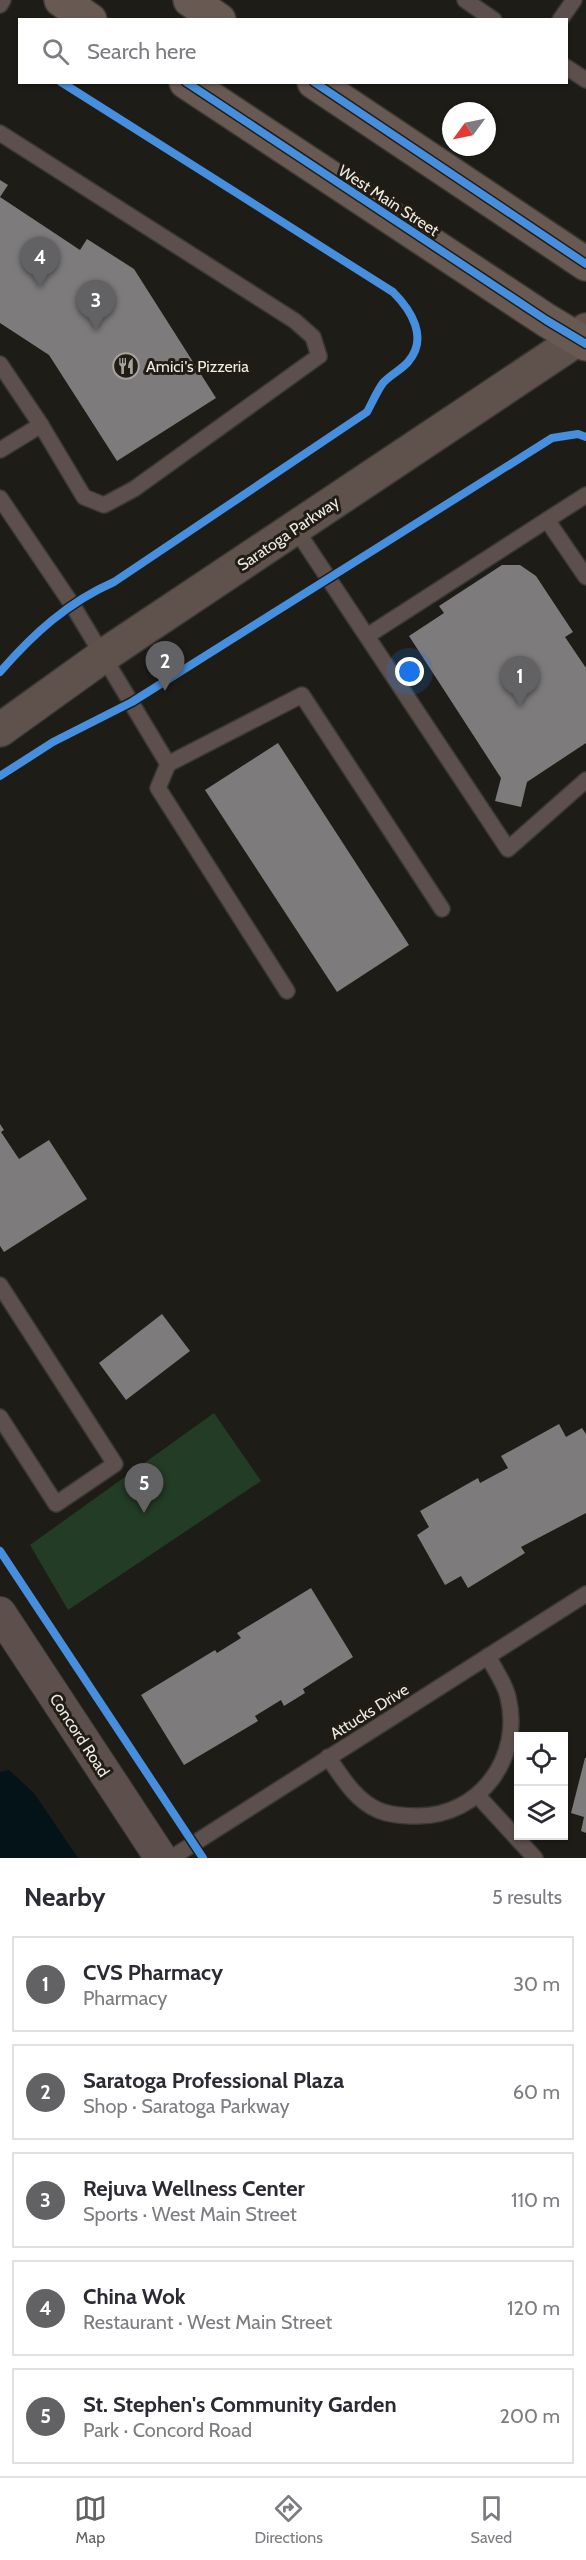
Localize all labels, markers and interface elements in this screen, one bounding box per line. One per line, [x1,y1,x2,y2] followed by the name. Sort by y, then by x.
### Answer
[18,18,568,84] search box
[39,35,72,68] icon: search
[87,38,196,65] text: Search here
[442,102,496,156] north arrow
[335,161,443,240] street label: West Main Street
[20,238,60,287] pin: 4
[76,280,116,330] pin: 3
[111,351,141,381] restaurant icon: Amici's Pizzeria
[146,357,249,376] place label: Amici's Pizzeria
[234,492,343,574] street label: Saratoga Parkway
[146,642,184,691] pin: 2
[500,656,540,706] pin: 1
[395,657,424,686] your location
[124,1464,164,1513] pin: 5
[326,1680,412,1743] street label: Attucks Drive
[46,1690,114,1780] street label: Concord Road
[514,1732,568,1840] map controls
[514,1732,568,1786] button: locate
[514,1786,568,1840] button: layers
[24,1881,105,1913] text: Nearby
[492,1885,562,1909] text: 5 results
[83,1959,223,1986] text: CVS Pharmacy
[42,1972,49,1996] text: 1
[513,1972,560,1996] text: 30 m
[83,1986,167,2010] text: Pharmacy
[83,2067,344,2094] text: Saratoga Professional Plaza
[40,2080,51,2104] text: 2
[513,2080,560,2104] text: 60 m
[83,2094,290,2118] text: Shop · Saratoga Parkway
[83,2175,305,2202] text: Rejuva Wellness Center
[40,2188,51,2212] text: 3
[511,2188,560,2212] text: 110 m
[83,2202,297,2226] text: Sports · West Main Street
[83,2283,185,2310] text: China Wok
[39,2296,52,2320] text: 4
[507,2296,560,2320] text: 120 m
[83,2310,332,2334] text: Restaurant · West Main Street
[83,2391,397,2418] text: St. Stephen's Community Garden
[40,2404,51,2428] text: 5
[500,2404,560,2428] text: 200 m
[83,2418,252,2442] text: Park · Concord Road
[74,2492,107,2547] tab: Map
[255,2492,323,2547] tab: Directions
[471,2492,512,2547] tab: Saved

